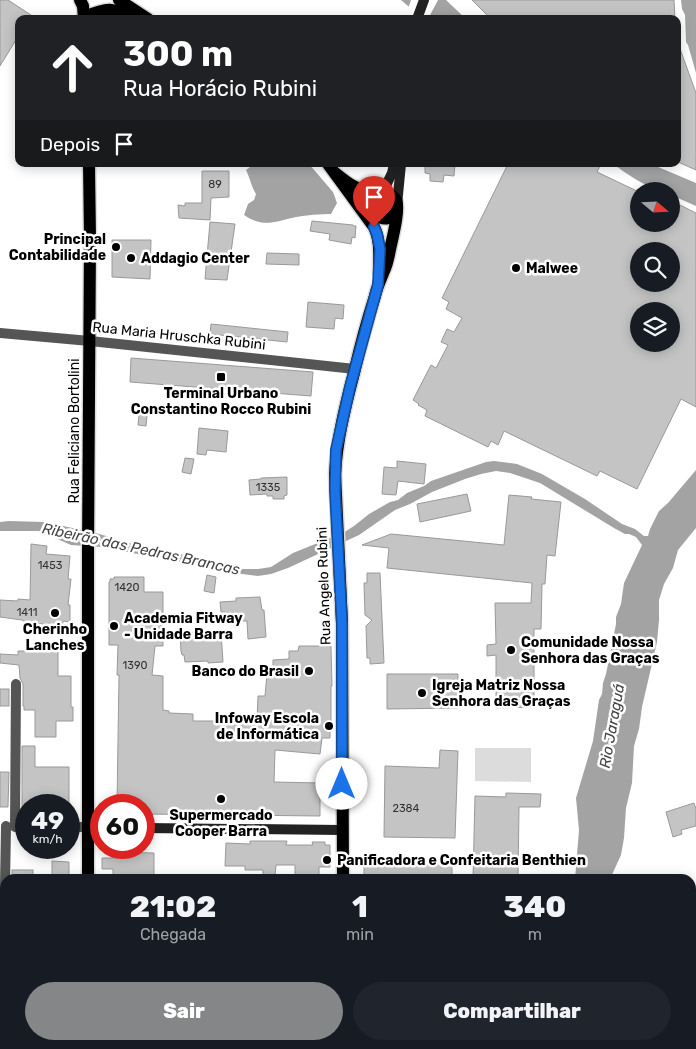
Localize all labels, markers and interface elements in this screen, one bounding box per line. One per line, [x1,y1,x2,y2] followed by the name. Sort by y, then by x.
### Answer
[123,33,233,75] text: 300 m
[40,35,105,100] icon: ahead
[123,75,317,102] text: Rua Horácio Rubini
[110,130,138,158] icon: arrive
[40,133,100,156] text: Depois
[353,176,395,227] pin
[208,178,222,191] house number: 89
[630,182,680,232] north arrow
[630,182,680,352] map controls
[360,183,388,211] icon: arrive
[9,231,106,264] place label: Principal Contabilidade
[110,241,122,253] marker: Principal Contabilidade
[630,242,680,292] button: search
[141,250,250,267] place label: Addagio Center
[125,252,137,264] marker: Addagio Center
[526,260,578,277] place label: Malwee
[510,262,522,274] marker: Malwee
[630,302,680,352] button: layers
[92,318,266,354] street label: Rua Maria Hruschka Rubini
[66,358,83,504] street label: Rua Feliciano Bortolini
[215,371,227,383] marker: Terminal Urbano Constantino Rocco Rubini
[131,385,311,418] place label: Terminal Urbano Constantino Rocco Rubini
[256,481,281,494] house number: 1335
[41,519,242,579] water label: Ribeirão das Pedras Brancas
[313,526,335,646] street label: Rua Angelo Rubini
[38,559,63,572] house number: 1453
[115,581,140,594] house number: 1420
[17,606,37,619] house number: 1411
[49,607,61,619] marker: Cherinho Lanches
[124,610,243,643] place label: Academia Fitway - Unidade Barra
[108,620,120,632] marker: Academia Fitway - Unidade Barra
[23,621,87,654] place label: Cherinho Lanches
[521,634,660,667] place label: Comunidade Nossa Senhora das Graças
[505,644,517,656] marker: Comunidade Nossa Senhora das Graças
[123,659,147,672] house number: 1390
[192,663,299,680] place label: Banco do Brasil
[303,665,315,677] marker: Banco do Brasil
[432,677,571,710] place label: Igreja Matriz Nossa Senhora das Graças
[596,682,628,770] water label: Rio Jaraguá
[416,687,428,699] marker: Igreja Matriz Nossa Senhora das Graças
[215,710,319,743] place label: Infoway Escola de Informática
[323,720,335,732] marker: Infoway Escola de Informática
[315,757,367,809] position arrow
[215,793,227,805] marker: Supermercado Cooper Barra
[90,794,155,859] speed limit sign: 60
[393,802,420,815] house number: 2384
[31,806,64,835] text: 49
[169,807,273,840] place label: Supermercado Cooper Barra
[33,832,62,846] text: km/h
[337,852,586,869] place label: Panificadora e Confeitaria Benthien
[321,854,333,866] marker: Panificadora e Confeitaria Benthien
[130,889,216,925] text: 21:02
[352,889,368,925] text: 1
[504,889,566,925] text: 340
[140,925,206,944] text: Chegada
[346,925,374,944] text: min
[528,925,542,944] text: m
[25,982,343,1040] button: Sair
[353,982,671,1040] button: Compartilhar

